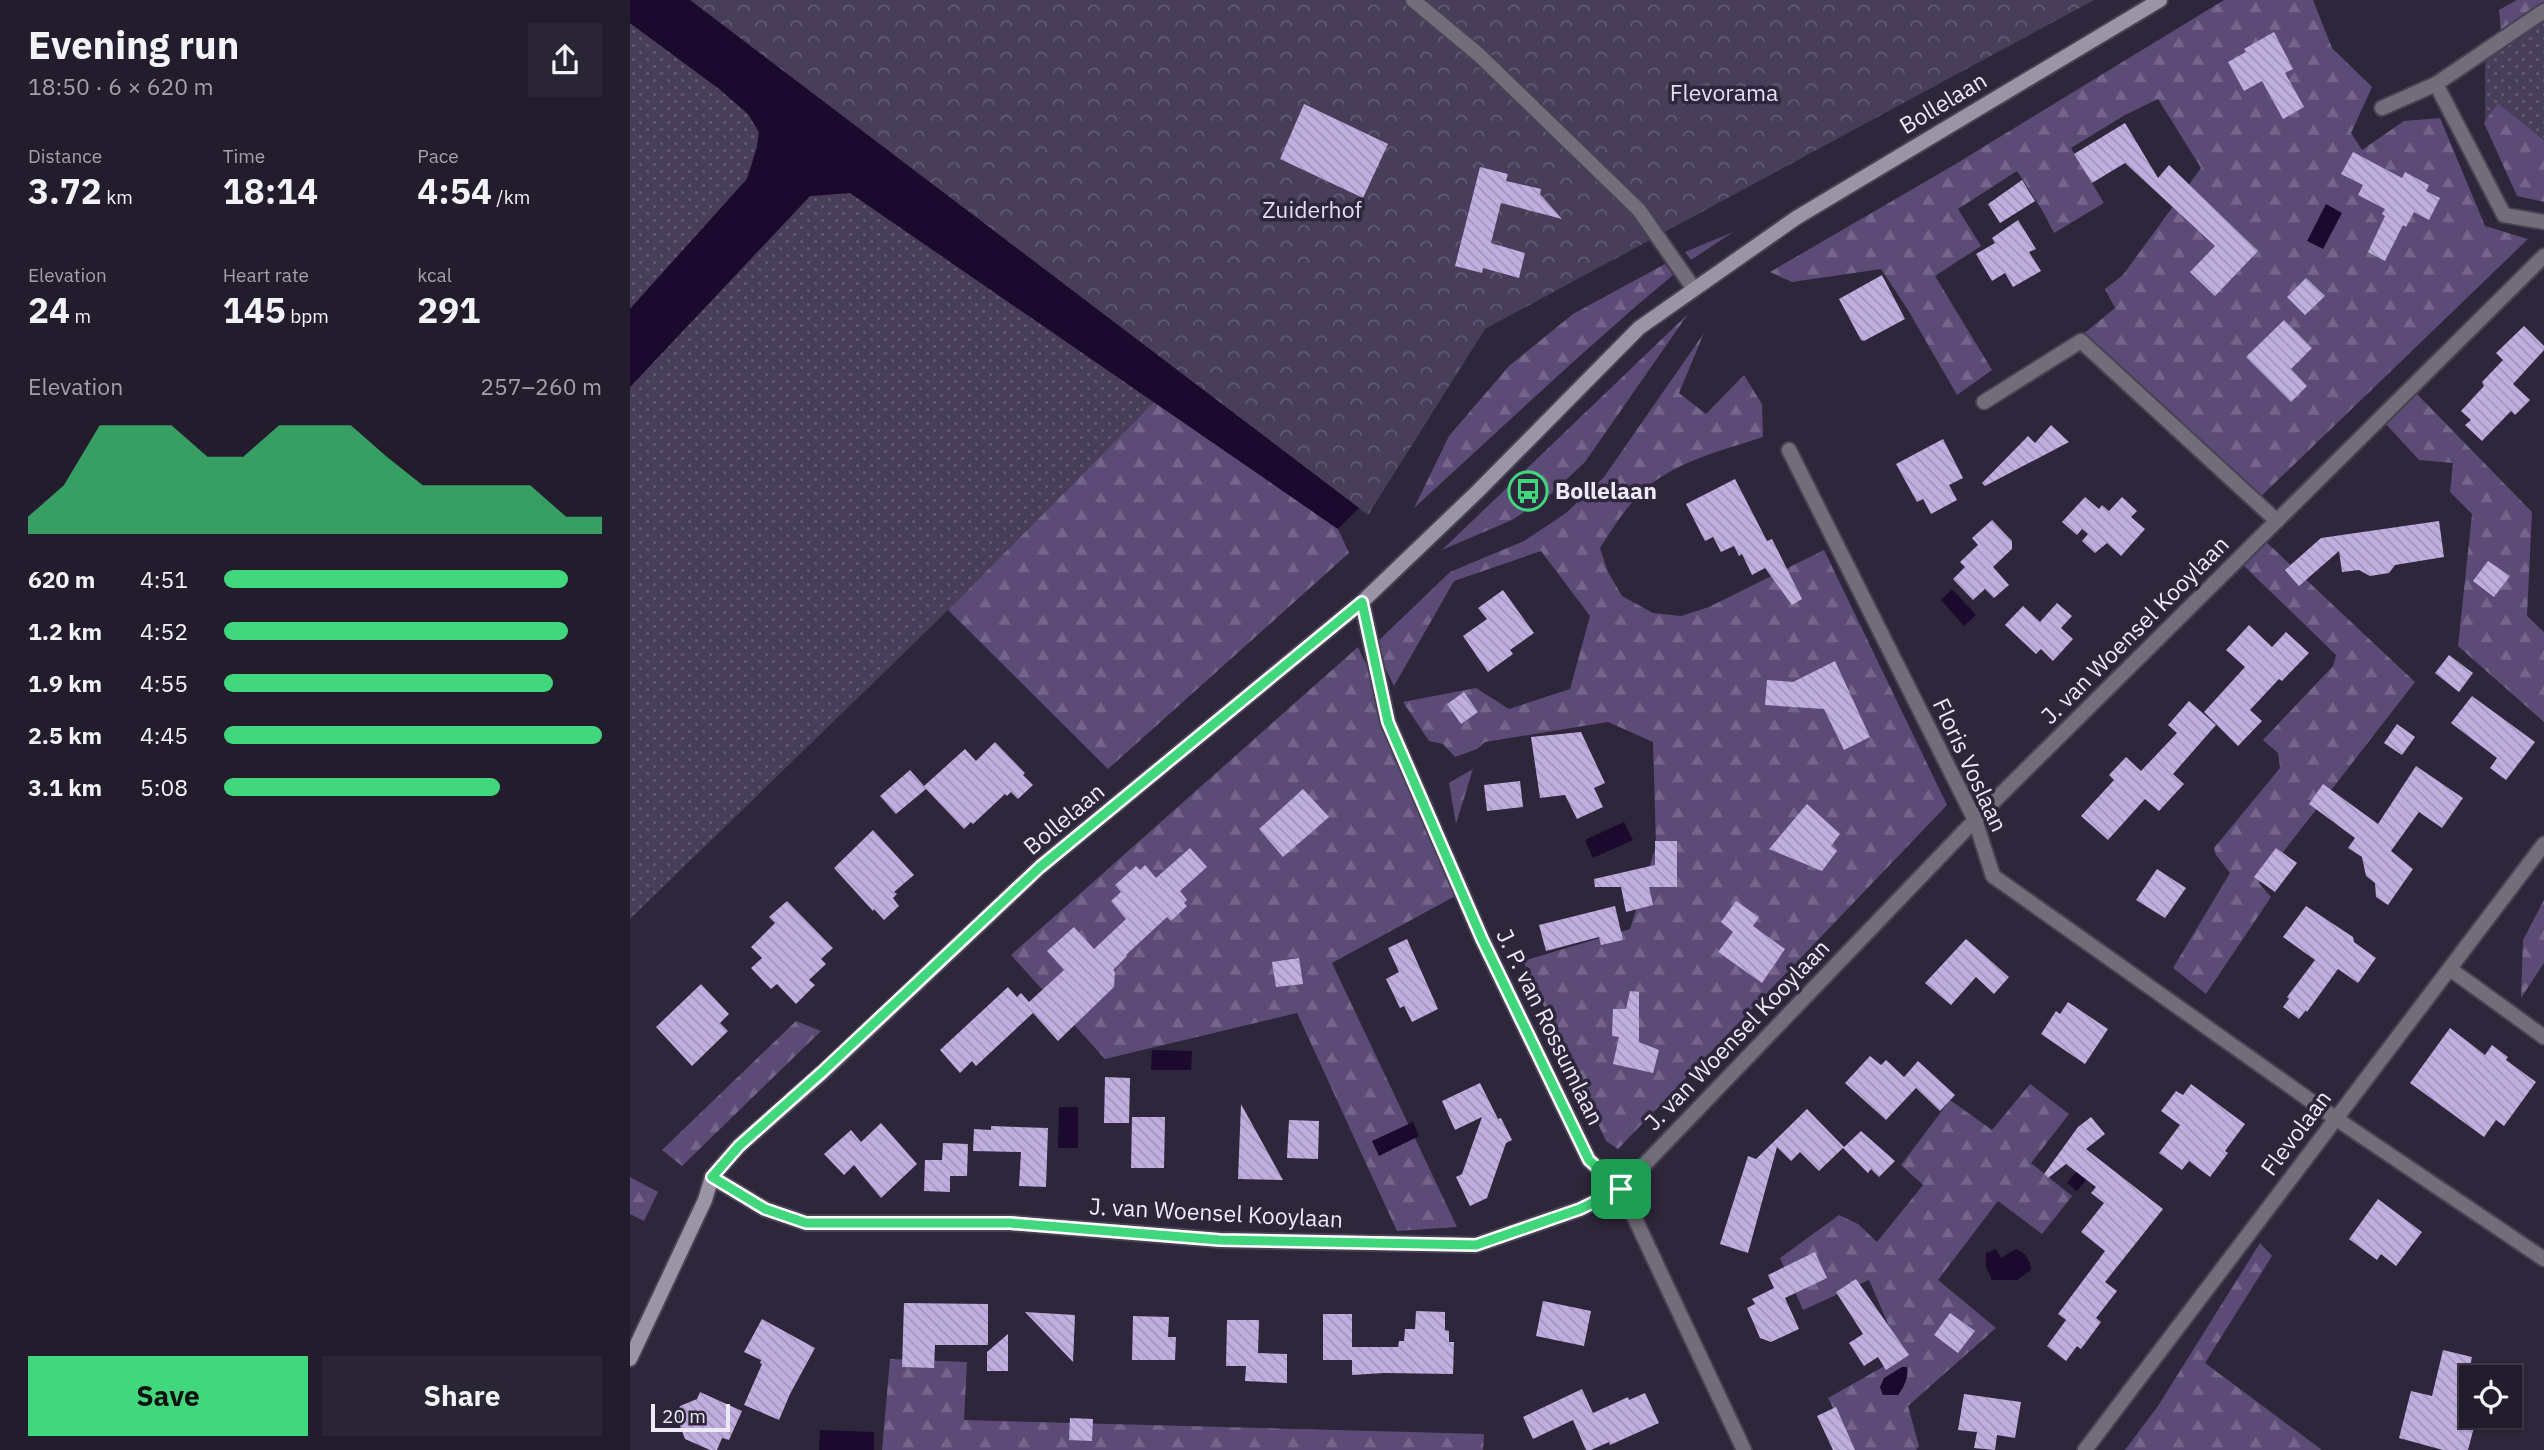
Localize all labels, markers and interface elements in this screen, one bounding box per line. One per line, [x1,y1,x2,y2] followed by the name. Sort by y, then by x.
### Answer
[28,20,239,69] text: Evening run
[528,23,602,97] button: share
[1893,64,1992,140] street label: Bollelaan
[28,71,214,101] text: 18:50 · 6 × 620 m
[1670,77,1778,107] park label: Flevorama
[28,144,102,168] text: Distance
[223,144,265,168] text: Time
[417,144,459,168] text: Pace
[28,168,102,214] text: 3.72
[223,168,318,214] text: 18:14
[417,168,492,214] text: 4:54
[102,185,133,209] text: km
[492,185,530,209] text: /km
[1262,194,1362,224] park label: Zuiderhof
[28,263,107,287] text: Elevation
[223,263,309,287] text: Heart rate
[417,263,452,287] text: kcal
[28,287,70,333] text: 24
[223,287,286,333] text: 145
[417,287,480,333] text: 291
[70,304,91,328] text: m
[286,304,329,328] text: bpm
[28,371,123,401] text: Elevation
[480,371,602,401] text: 257–260 m
[1507,470,1549,512] bus stop icon: Bollelaan
[1555,475,1657,505] place label: Bollelaan
[2034,529,2235,730] street label: J. van Woensel Kooylaan
[28,564,95,594] text: 620 m
[140,564,188,594] text: 4:51
[28,616,102,646] text: 1.2 km
[140,616,188,646] text: 4:52
[28,668,102,698] text: 1.9 km
[140,668,188,698] text: 4:55
[1927,693,2015,836] street label: Floris Voslaan
[28,720,102,750] text: 2.5 km
[140,720,188,750] text: 4:45
[28,772,102,802] text: 3.1 km
[140,772,188,802] text: 5:08
[1017,776,1110,861] street label: Bollelaan
[1490,923,1611,1130] street label: J. P. van Rossumlaan
[1637,932,1835,1136] street label: J. van Woensel Kooylaan
[2253,1084,2337,1181] street label: Flevolaan
[1591,1159,1651,1219] pin
[1602,1170,1640,1208] icon: arrive
[1088,1190,1344,1234] street label: J. van Woensel Kooylaan
[28,1356,308,1436] button: Save
[322,1356,602,1436] button: Share
[2459,1365,2522,1428] map controls
[2459,1365,2522,1428] button: locate
[651,1401,730,1433] scale bar
[662,1404,706,1428] text: 20 m

